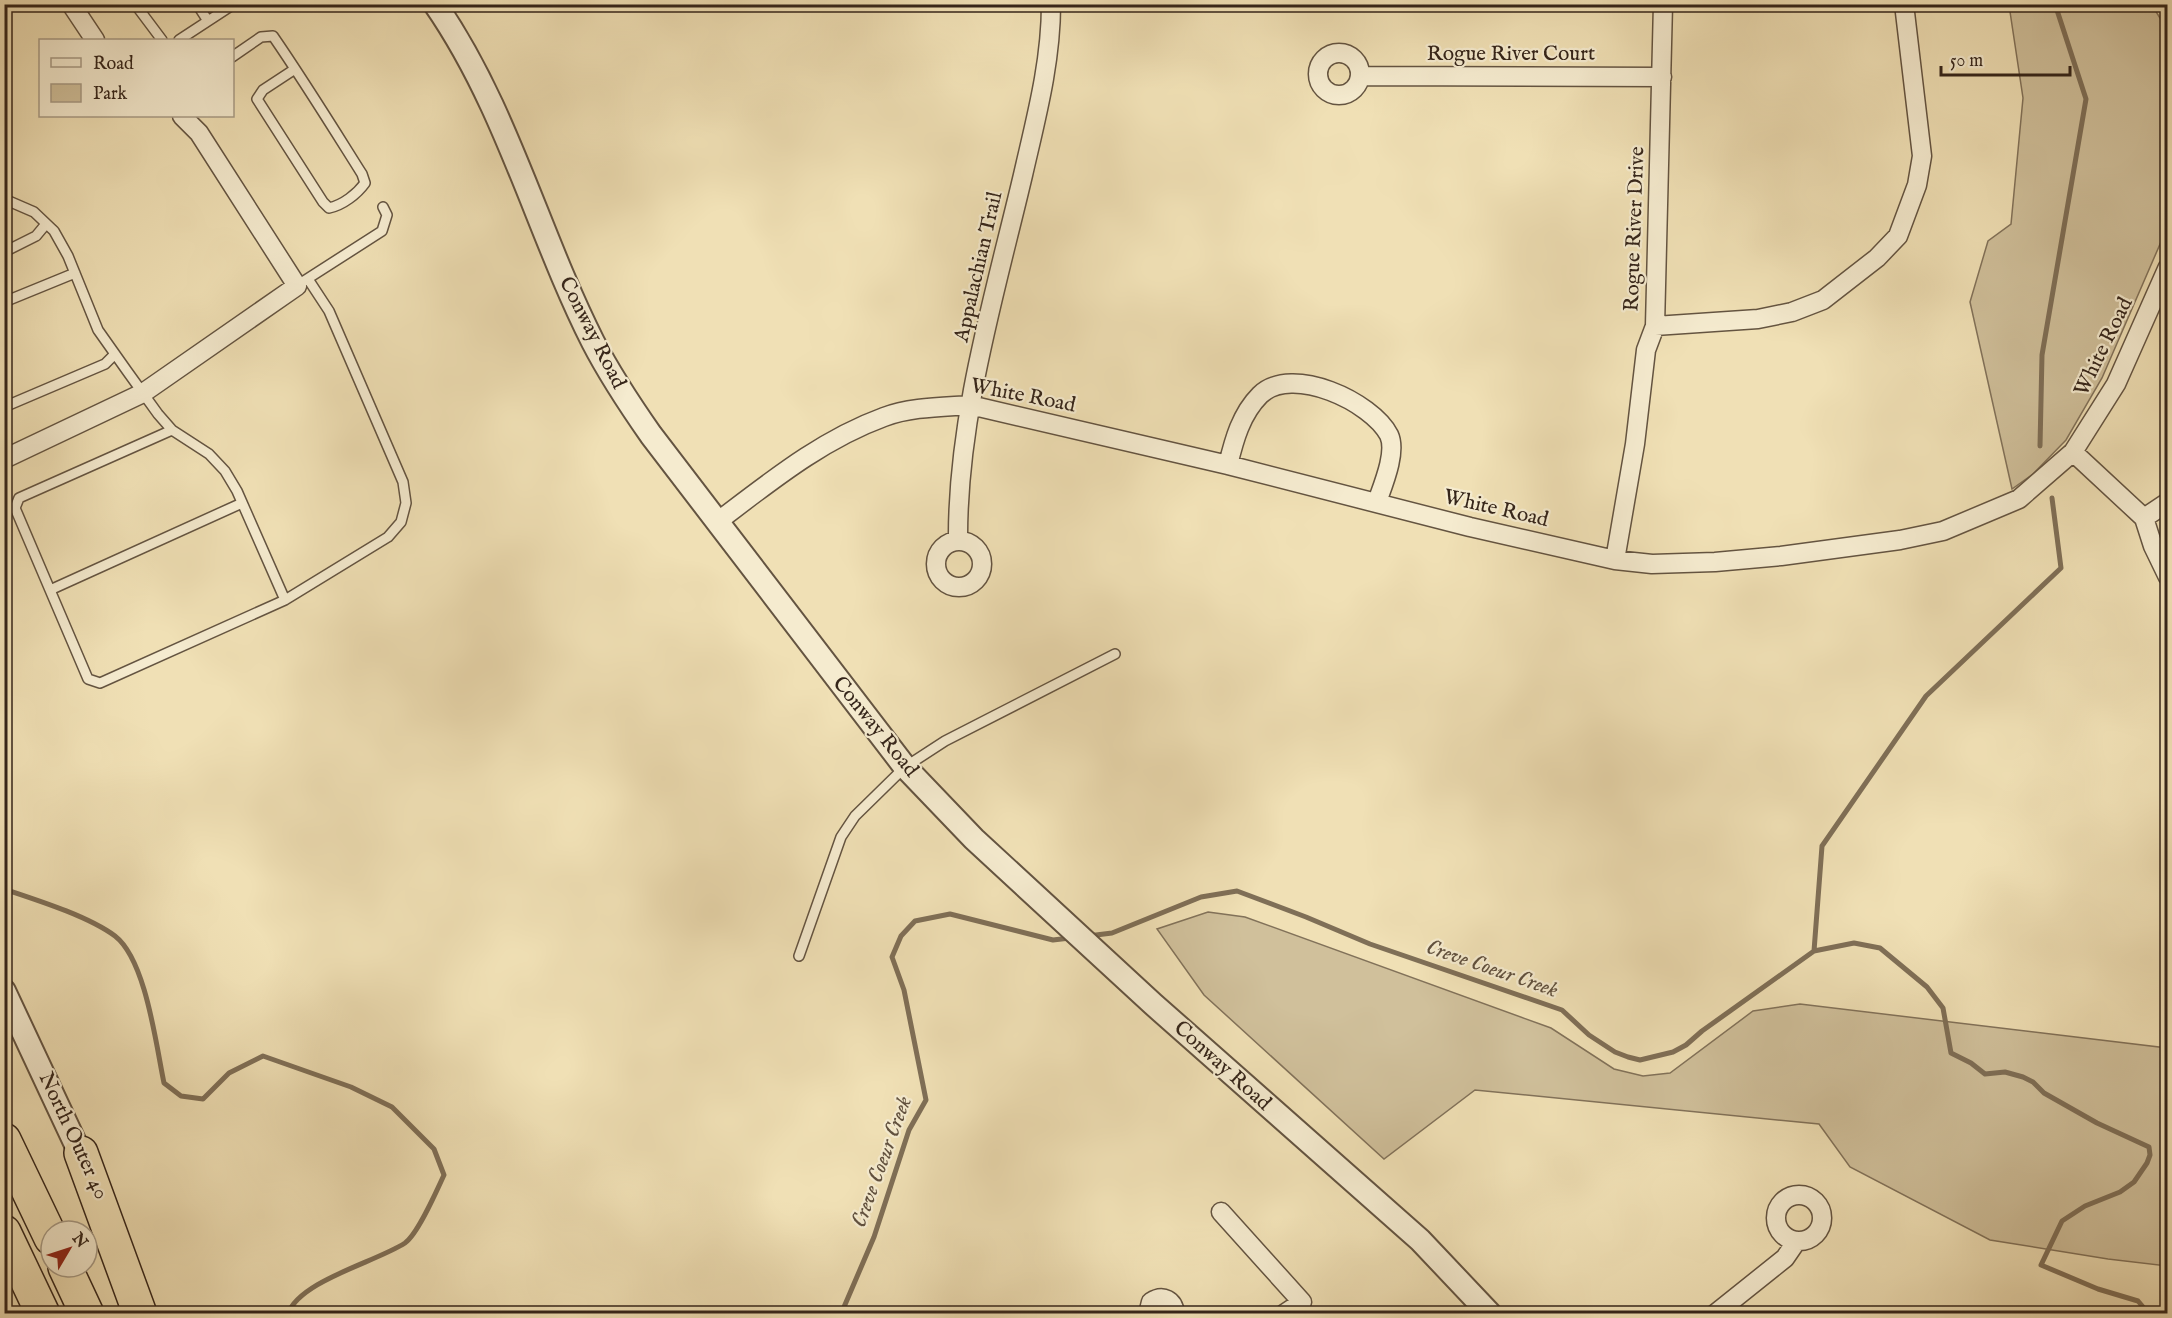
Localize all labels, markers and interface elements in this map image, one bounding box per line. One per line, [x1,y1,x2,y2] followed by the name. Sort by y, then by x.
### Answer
[39,39,234,117] legend
[1941,39,2070,77] scale bar
[1427,41,1595,68] street label: Rogue River Court
[1950,50,1983,73] text: 50 m
[93,53,134,76] text: Road
[93,83,128,106] text: Park
[1619,146,1651,312] street label: Rogue River Drive
[948,189,1009,346] street label: Appalachian Trail
[552,272,632,394] street label: Conway Road
[2069,292,2140,401] street label: White Road
[968,373,1079,420] street label: White Road
[1441,484,1552,534] street label: White Road
[826,671,924,784] street label: Conway Road
[1422,933,1562,1005] water label: Creve Coeur Creek
[1168,1015,1277,1117] street label: Conway Road
[32,1068,114,1204] street label: North Outer 40
[845,1092,919,1231] water label: Creve Coeur Creek
[39,1219,99,1279] north arrow
[66,1228,91,1253] text: N

